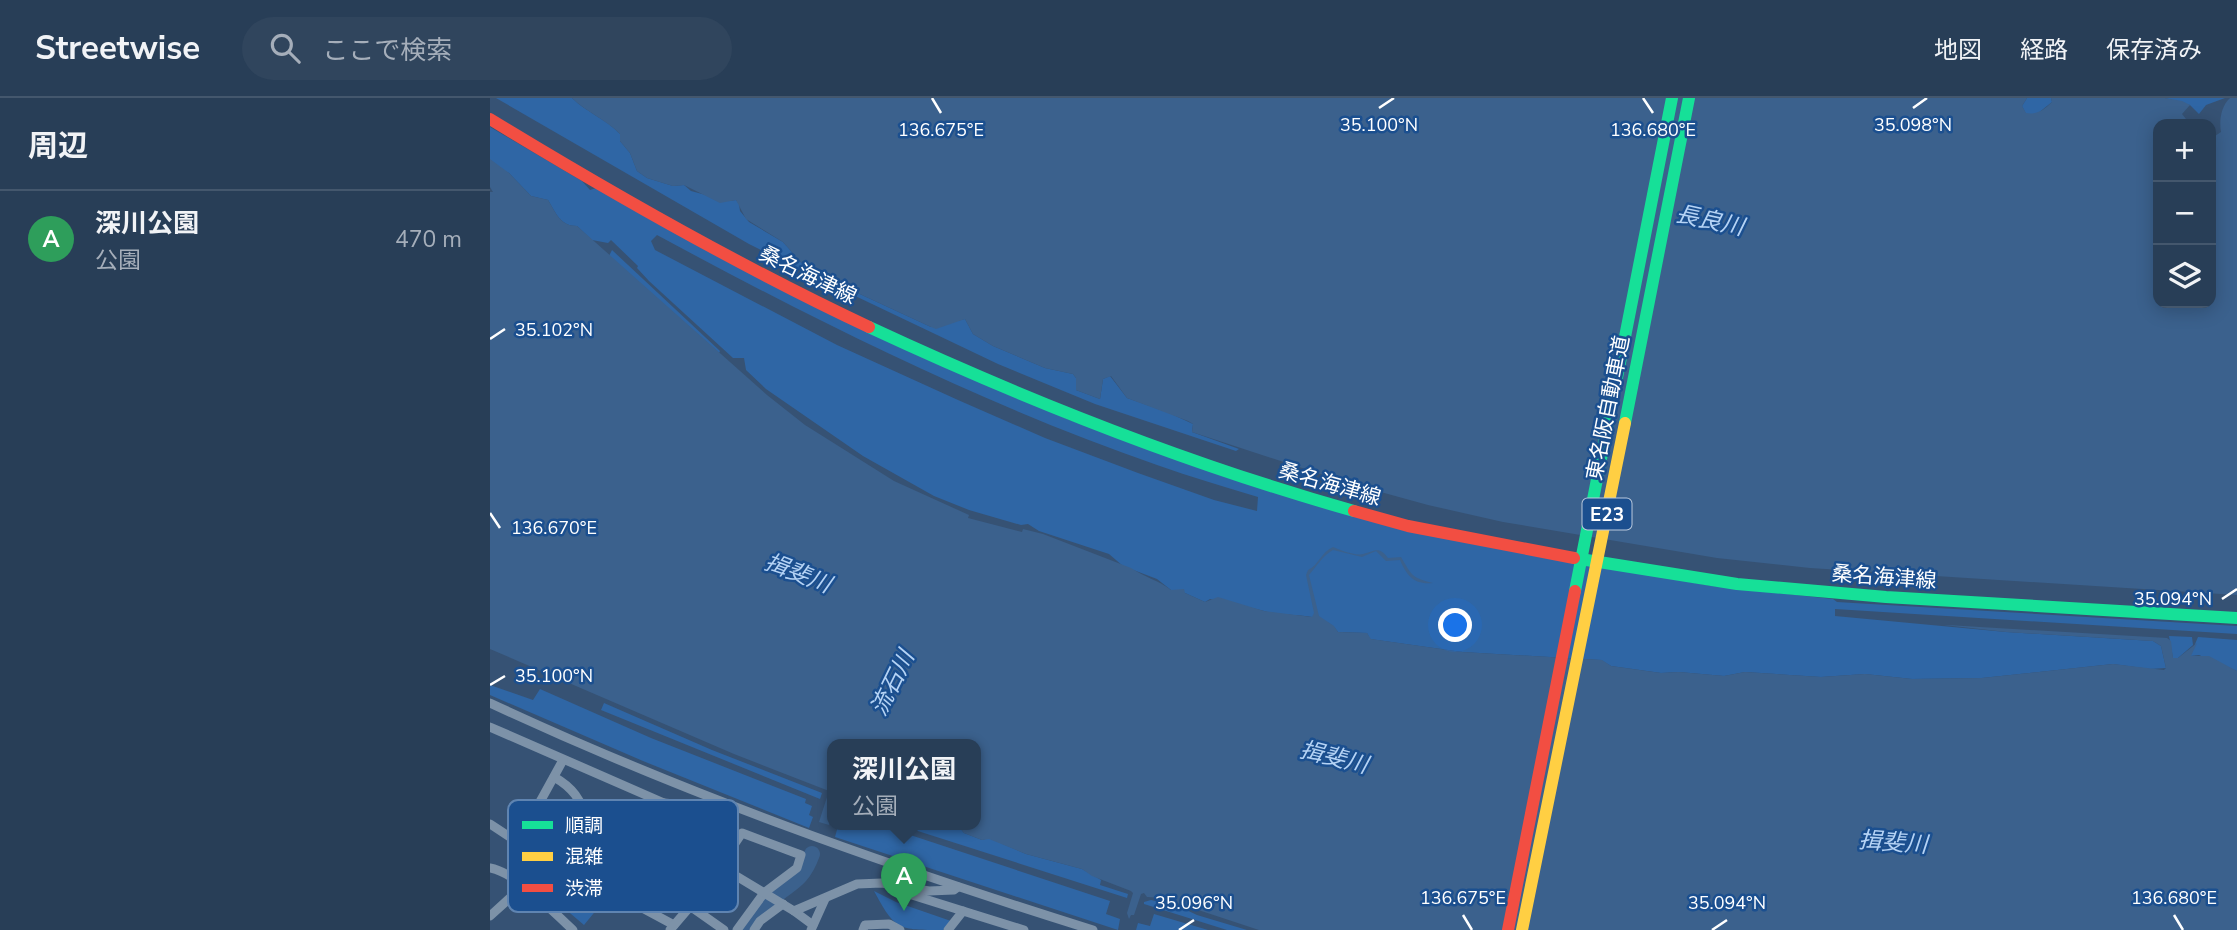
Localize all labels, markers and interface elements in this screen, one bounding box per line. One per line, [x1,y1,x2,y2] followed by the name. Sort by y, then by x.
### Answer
[242,17,732,80] search box
[35,26,200,71] text: Streetwise
[266,29,304,67] icon: search
[322,33,452,68] text: ここで検索
[1934,34,1982,66] text: 地図
[2020,34,2068,66] text: 経路
[2106,34,2202,66] text: 保存済み
[1340,113,1418,137] text: 35.100°N
[1874,113,1952,137] text: 35.098°N
[898,118,984,142] text: 136.675°E
[1610,118,1696,142] text: 136.680°E
[2153,119,2216,308] map controls
[2153,119,2216,182] button: +
[28,126,88,167] text: 周辺
[2153,182,2216,245] button: −
[1673,198,1750,243] water label: 長良川
[95,206,199,241] text: 深川公園
[42,224,60,255] text: A
[395,224,462,255] text: 470 m
[755,239,861,311] street label: 桑名海津線
[95,245,141,276] text: 公園
[2153,245,2216,308] button: layers
[515,318,593,342] text: 35.102°N
[1580,333,1636,483] street label: 東名阪自動車道
[1276,456,1384,512] street label: 桑名海津線
[1582,498,1632,530] road number: E23
[511,516,597,540] text: 136.670°E
[760,547,838,601] water label: 揖斐川
[1831,559,1937,595] street label: 桑名海津線
[2134,587,2212,611] text: 35.094°N
[1438,608,1472,642] your location
[863,643,923,721] water label: 流石川
[515,664,593,688] text: 35.100°N
[1297,734,1374,782] water label: 揖斐川
[827,739,981,830] popup
[852,752,956,787] text: 深川公園
[852,791,898,822] text: 公園
[508,800,738,912] legend
[565,813,603,839] text: 順調
[1857,825,1931,861] water label: 揖斐川
[565,844,603,870] text: 混雑
[881,853,927,911] pin: A
[565,876,603,902] text: 渋滞
[1420,886,1506,910] text: 136.675°E
[2131,886,2217,910] text: 136.680°E
[1155,891,1233,915] text: 35.096°N
[1688,891,1766,915] text: 35.094°N

